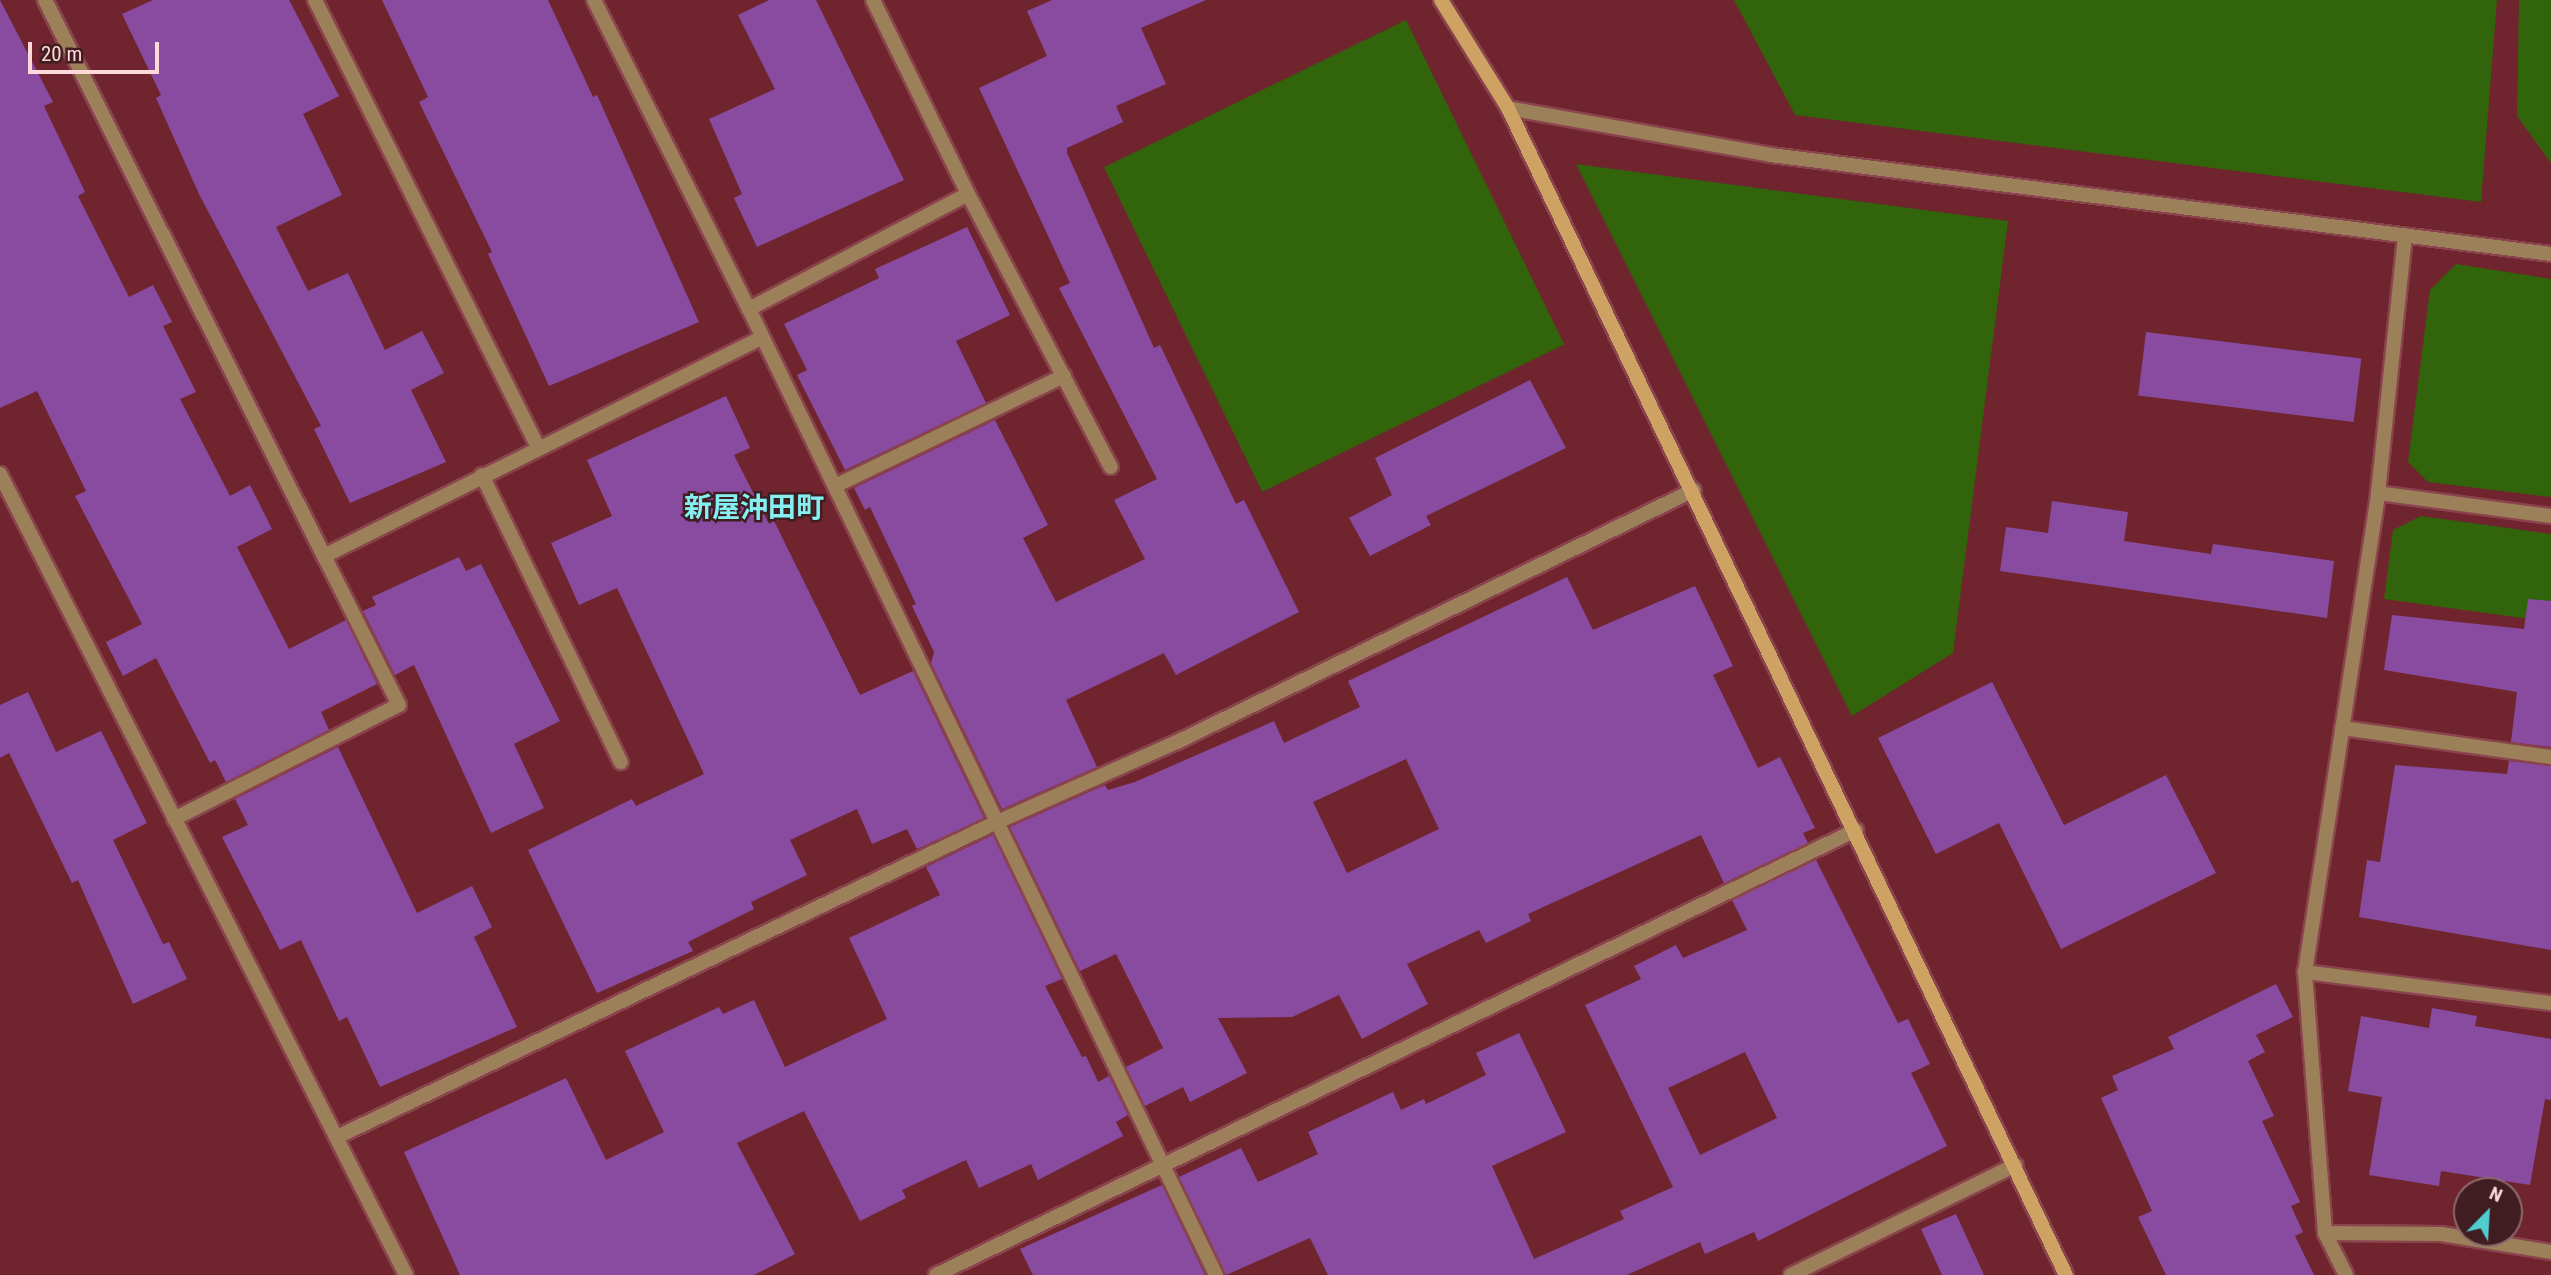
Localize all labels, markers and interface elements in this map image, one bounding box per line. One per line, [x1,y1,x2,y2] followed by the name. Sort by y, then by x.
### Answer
[32,28,163,72] scale bar
[41,42,82,66] text: 20 m
[684,491,824,525] district label: 新屋沖田町
[2453,1177,2523,1247] north arrow
[2486,1181,2506,1207] text: N

